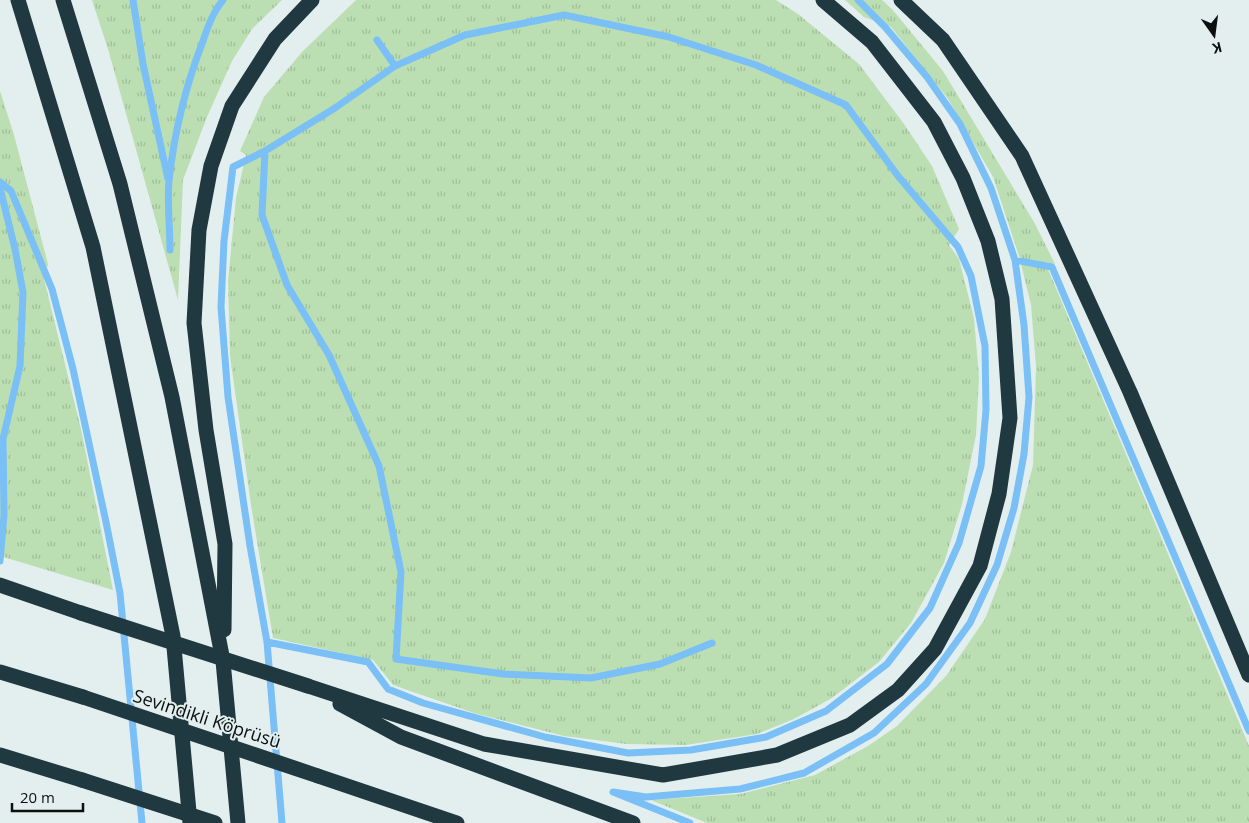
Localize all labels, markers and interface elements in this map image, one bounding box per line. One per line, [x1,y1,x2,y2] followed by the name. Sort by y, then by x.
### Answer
[1189,10,1239,60] north arrow
[1210,38,1224,59] text: K
[130,683,284,753] street label: Sevindikli Köprüsü
[12,780,84,812] scale bar
[20,787,55,807] text: 20 m

